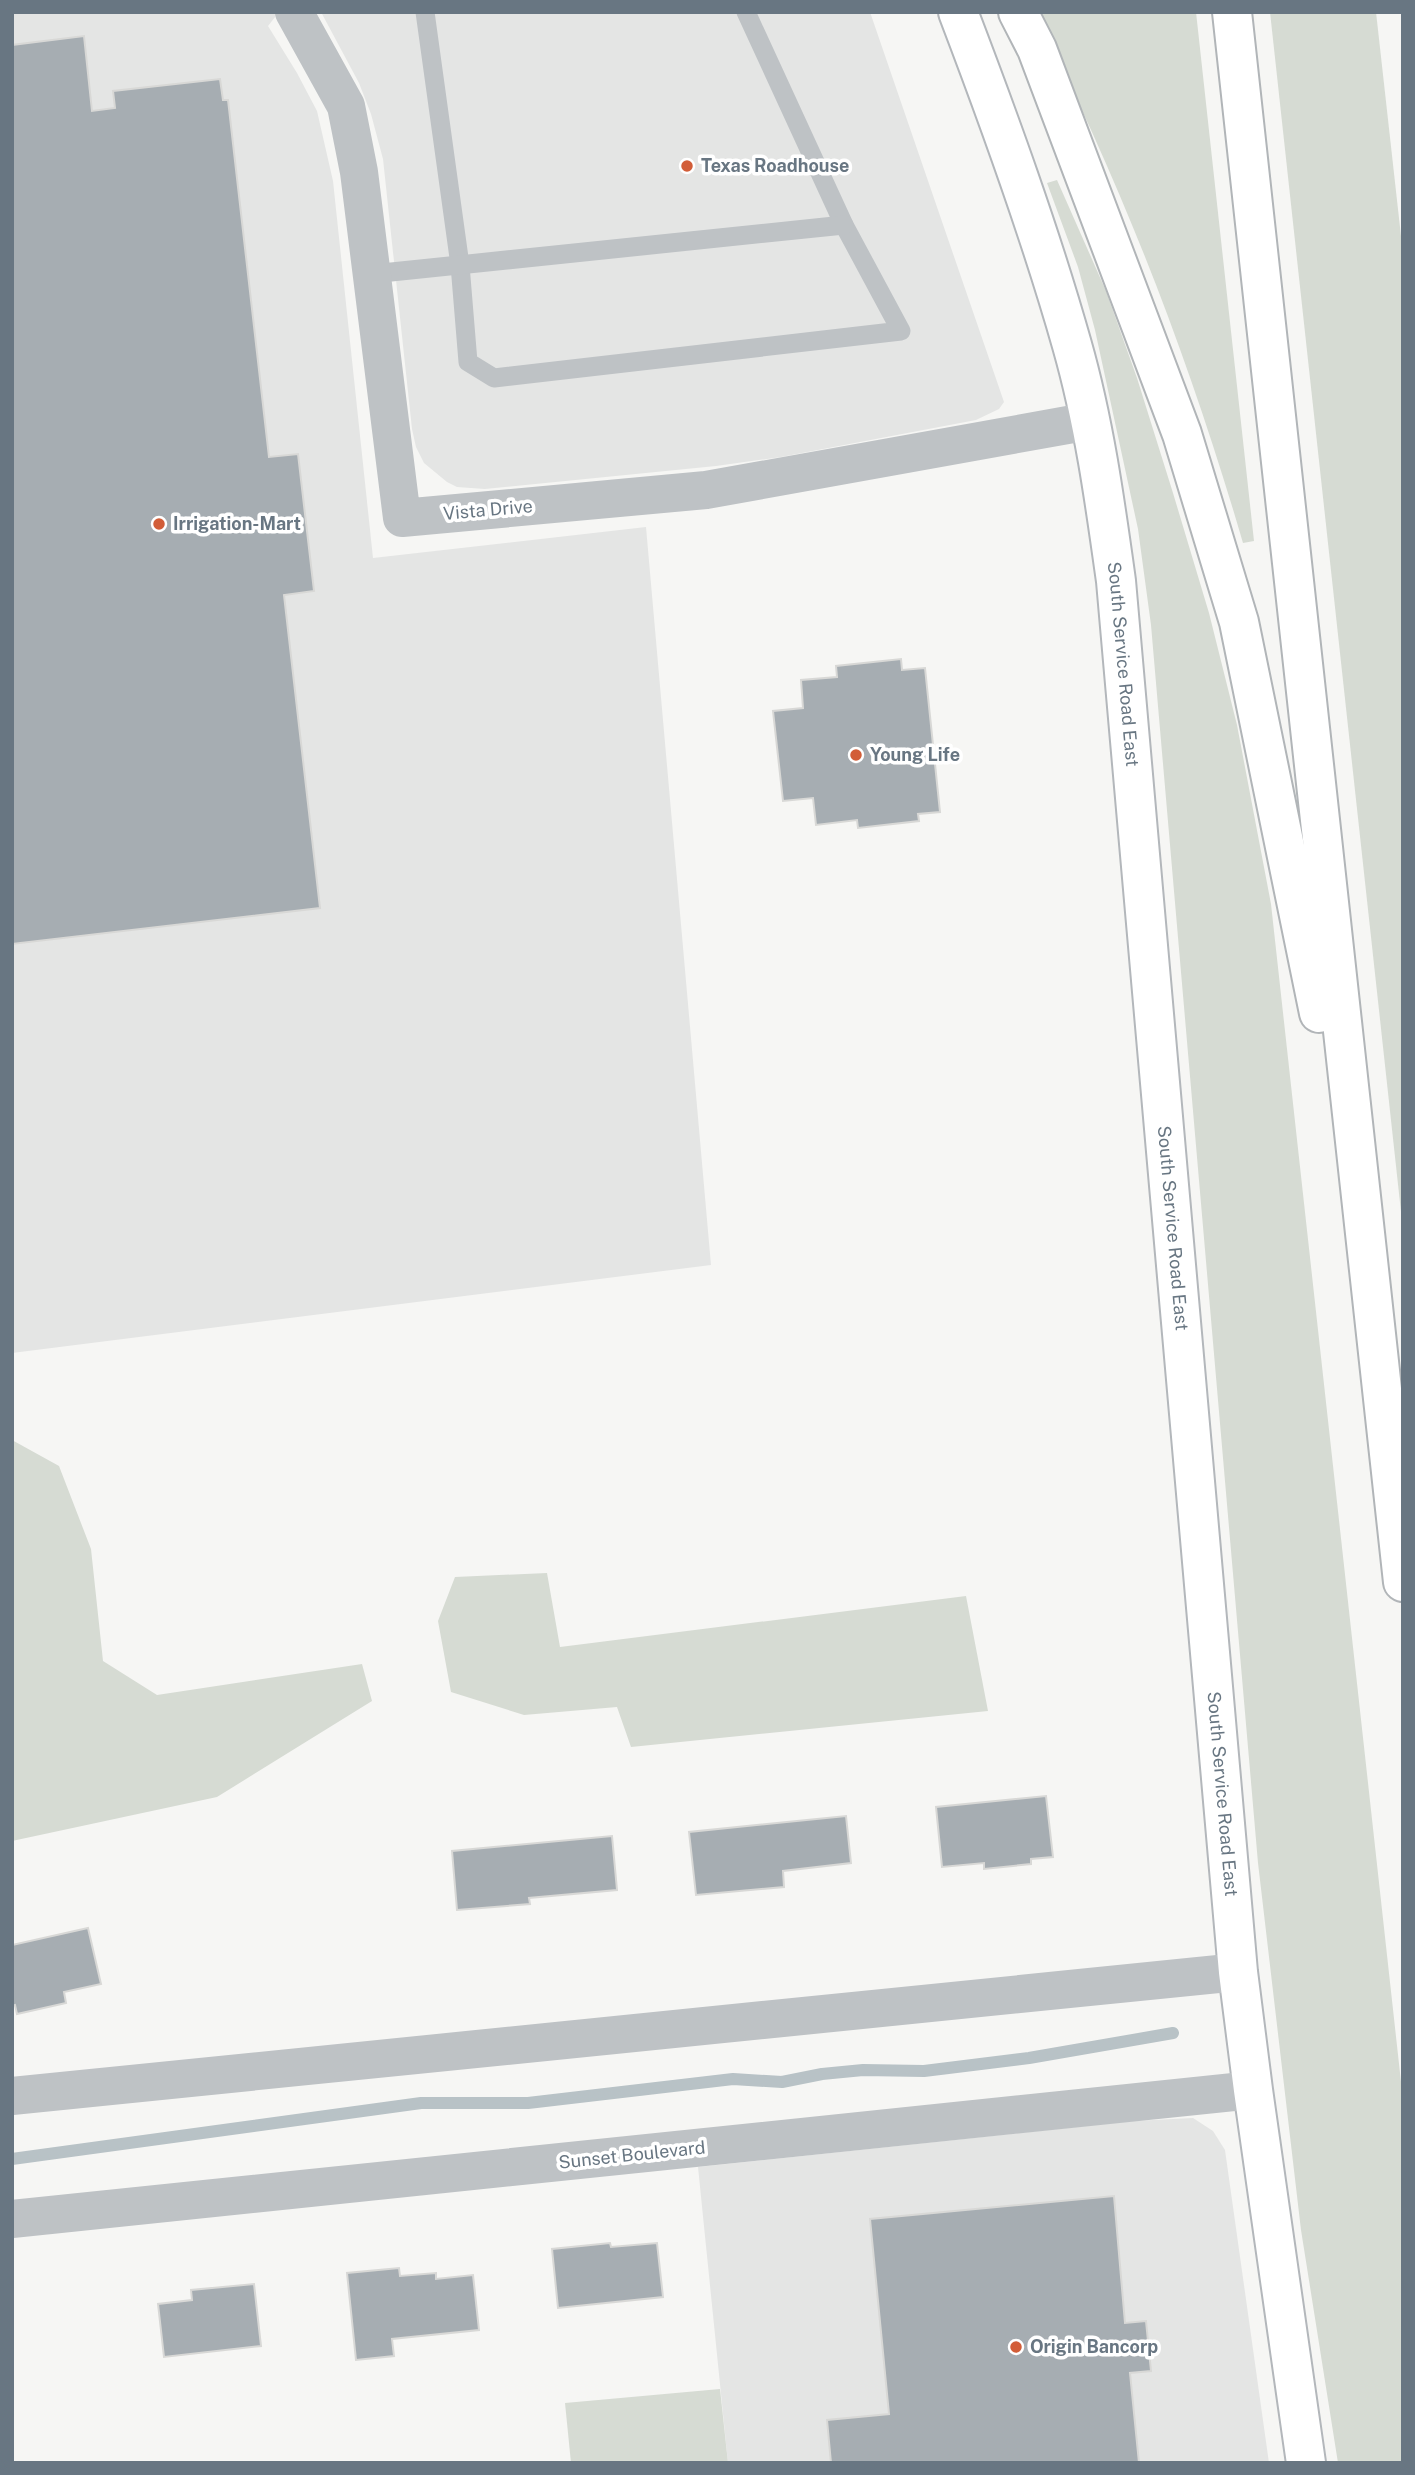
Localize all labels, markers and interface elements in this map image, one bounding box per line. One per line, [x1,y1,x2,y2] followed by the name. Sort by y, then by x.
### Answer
[701,155,849,176] place label: Texas Roadhouse
[679,158,695,174] marker: Texas Roadhouse
[442,495,534,524] street label: Vista Drive
[173,513,301,534] place label: Irrigation-Mart
[151,516,167,532] marker: Irrigation-Mart
[1103,561,1143,768] street label: South Service Road East
[870,744,960,765] place label: Young Life
[848,747,864,763] marker: Young Life
[1154,1125,1193,1331] street label: South Service Road East
[1203,1691,1242,1897] street label: South Service Road East
[557,2136,706,2173] street label: Sunset Boulevard
[1030,2336,1158,2357] place label: Origin Bancorp
[1008,2339,1024,2355] marker: Origin Bancorp

